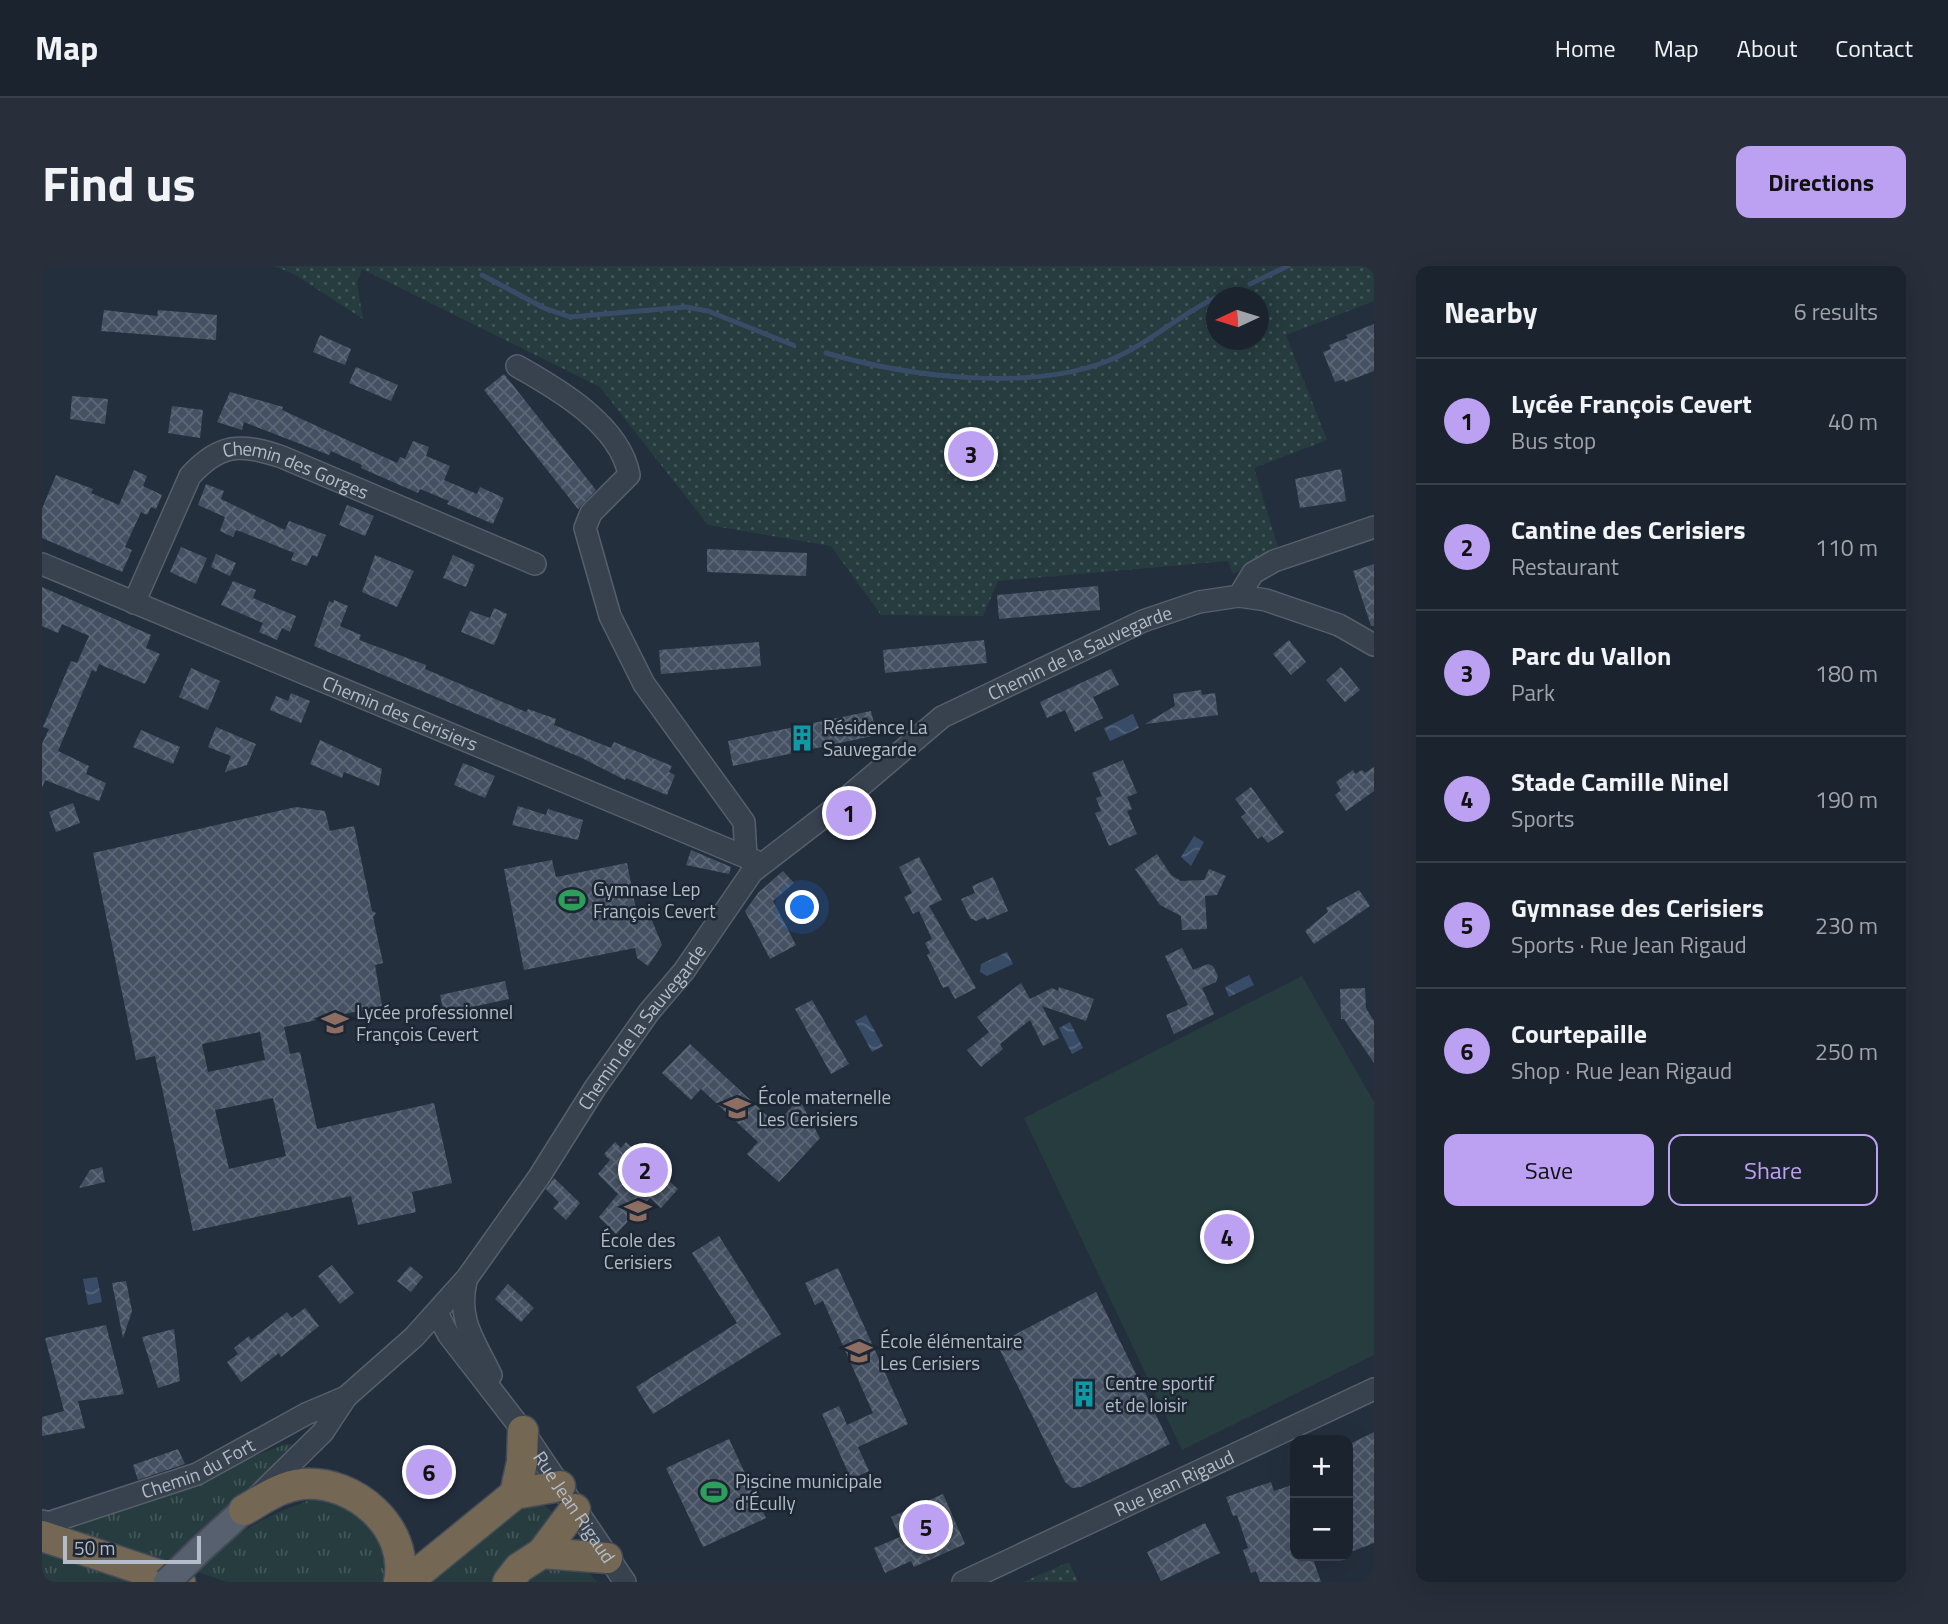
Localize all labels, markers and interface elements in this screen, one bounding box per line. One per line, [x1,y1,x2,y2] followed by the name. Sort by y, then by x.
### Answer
[35,23,98,73] text: Map
[1555,30,1616,66] text: Home
[1654,30,1699,66] text: Map
[1737,30,1797,66] text: About
[1835,30,1913,66] text: Contact
[42,145,196,220] text: Find us
[1736,146,1906,218] button: Directions
[1206,287,1269,350] north arrow
[1444,289,1537,335] text: Nearby
[1794,294,1878,329] text: 6 results
[1511,384,1752,423] text: Lycée François Cevert
[1461,404,1473,439] text: 1
[1828,404,1878,439] text: 40 m
[1511,423,1596,458] text: Bus stop
[948,428,994,480] pin: 3
[219,433,374,506] street label: Chemin des Gorges
[1511,510,1746,549] text: Cantine des Cerisiers
[1461,530,1473,565] text: 2
[1815,530,1878,565] text: 110 m
[1511,549,1619,584] text: Restaurant
[982,597,1176,707] street label: Chemin de la Sauvegarde
[1511,636,1671,675] text: Parc du Vallon
[1461,656,1473,691] text: 3
[1815,656,1878,691] text: 180 m
[318,667,483,758] street label: Chemin des Cerisiers
[1511,675,1555,710] text: Park
[823,712,928,763] place label: Résidence La Sauvegarde
[787,723,817,753] building icon: Résidence La Sauvegarde
[1511,762,1729,801] text: Stade Camille Ninel
[1461,782,1473,817] text: 4
[1815,782,1878,817] text: 190 m
[826,787,872,839] pin: 1
[1511,801,1574,836] text: Sports
[593,874,716,925] place label: Gymnase Lep François Cevert
[557,885,587,915] sports icon: Gymnase Lep François Cevert
[1511,888,1764,927] text: Gymnase des Cerisiers
[785,890,819,924] your location
[1461,908,1473,943] text: 5
[1815,908,1878,943] text: 230 m
[1511,927,1747,962] text: Sports · Rue Jean Rigaud
[570,938,712,1115] street label: Chemin de la Sauvegarde
[356,997,513,1048] place label: Lycée professionnel François Cevert
[320,1008,350,1038] school or university icon: Lycée professionnel François Cevert
[1511,1014,1647,1053] text: Courtepaille
[1461,1034,1473,1069] text: 6
[1815,1034,1878,1069] text: 250 m
[1511,1053,1732,1088] text: Shop · Rue Jean Rigaud
[758,1082,891,1133] place label: École maternelle Les Cerisiers
[722,1093,752,1123] school or university icon: École maternelle Les Cerisiers
[1444,1134,1654,1206] button: Save
[1668,1134,1878,1206] button: Share
[622,1144,668,1196] pin: 2
[623,1196,653,1226] school or university icon: École des Cerisiers
[1204,1211,1250,1263] pin: 4
[600,1225,676,1276] place label: École des Cerisiers
[880,1326,1022,1377] place label: École élémentaire Les Cerisiers
[844,1337,874,1367] school or university icon: École élémentaire Les Cerisiers
[1105,1368,1215,1419] place label: Centre sportif et de loisir
[1069,1379,1099,1409] building icon: Centre sportif et de loisir
[137,1430,260,1505] street label: Chemin du Fort
[1290,1435,1353,1561] map controls
[1290,1435,1353,1498] button: +
[1109,1442,1239,1523] street label: Rue Jean Rigaud
[526,1445,623,1569] street label: Rue Jean Rigaud
[406,1446,452,1498] pin: 6
[735,1466,882,1517] place label: Piscine municipale d'Écully
[699,1477,729,1507] sports icon: Piscine municipale d'Écully
[1290,1498,1353,1561] button: −
[903,1501,949,1553] pin: 5
[63,1533,201,1565] scale bar
[74,1533,115,1562] text: 50 m

